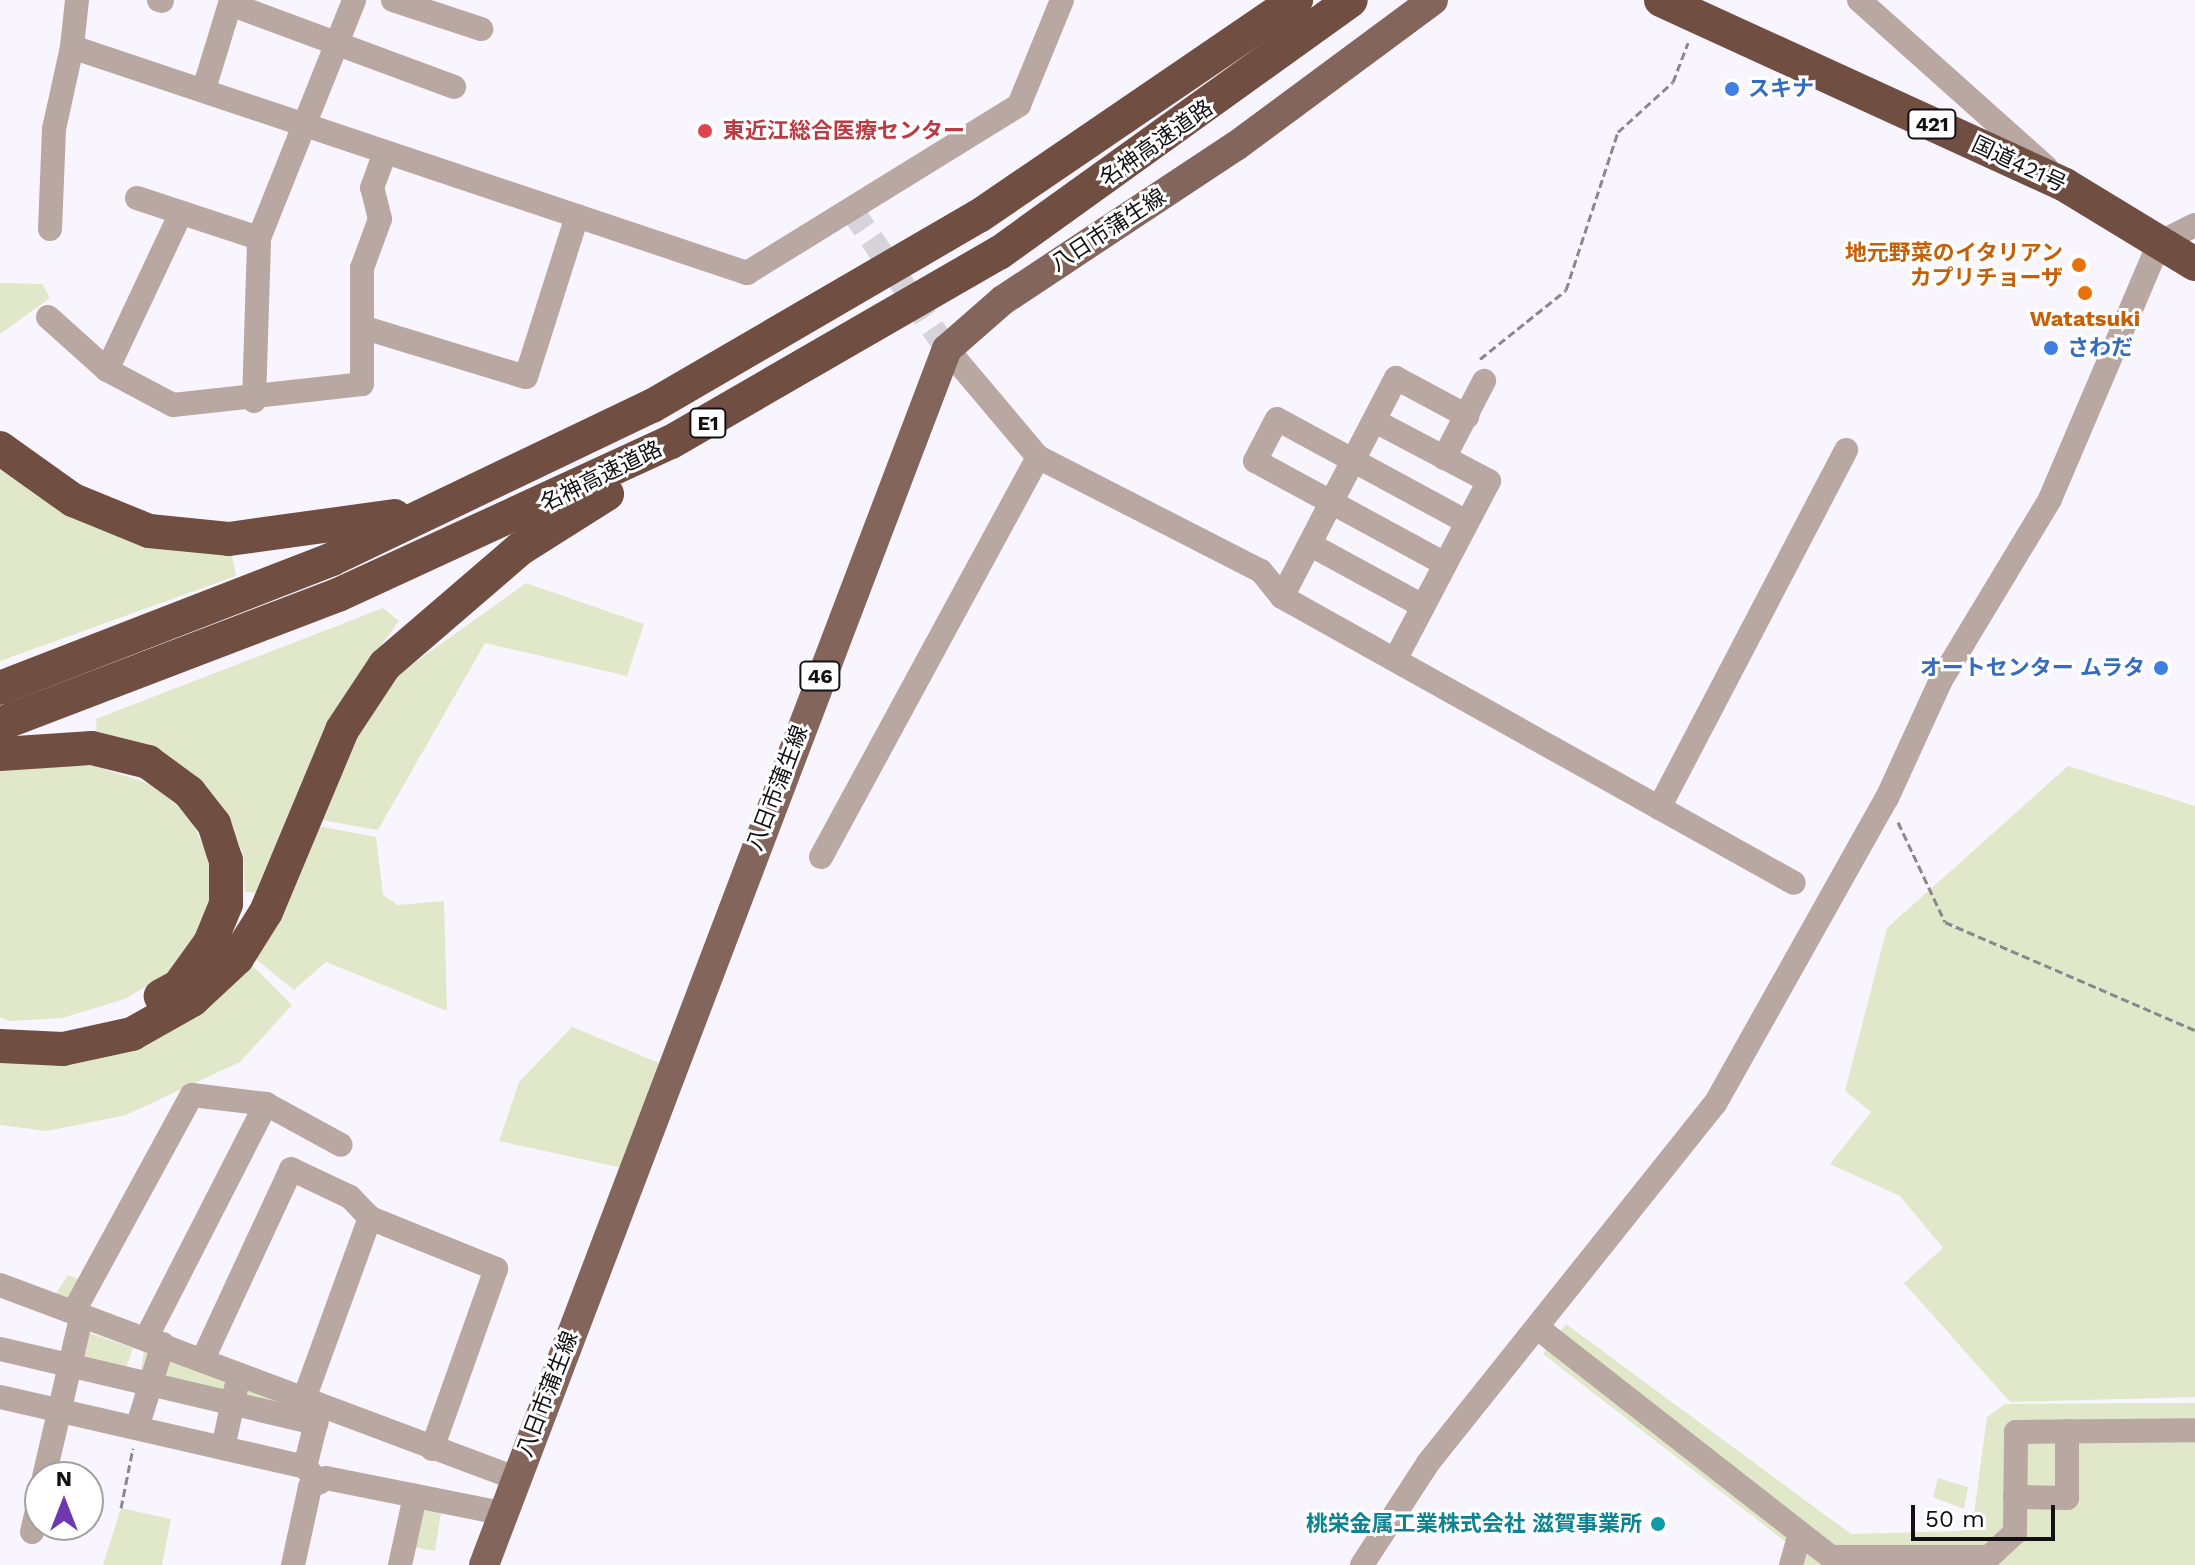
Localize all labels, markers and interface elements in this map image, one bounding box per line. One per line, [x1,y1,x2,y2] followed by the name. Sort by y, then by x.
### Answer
[1748,76,1814,102] place label: スキナ
[1723,80,1741,98] marker: スキナ
[1094,94,1218,192] street label: 名神高速道路
[1906,108,1958,140] road number: 421
[723,118,965,144] place label: 東近江総合医療センター
[694,120,716,142] marker: 東近江総合医療センター
[1968,131,2070,197] street label: 国道421号
[1045,183,1171,277] street label: 八日市蒲生線
[1843,239,2063,290] place label: 地元野菜のイタリアン カプリチョーザ
[2070,256,2088,274] marker: 地元野菜のイタリアン カプリチョーザ
[2076,284,2094,302] marker: Watatsuki
[2030,306,2140,332] place label: Watatsuki
[2067,335,2133,361] place label: さわだ
[2042,339,2060,357] marker: さわだ
[688,407,728,439] road number: E1
[536,435,666,517] street label: 名神高速道路
[1919,655,2145,681] place label: オートセンター ムラタ
[2152,659,2170,677] marker: オートセンター ムラタ
[798,660,842,692] road number: 46
[741,722,813,854] street label: 八日市蒲生線
[511,1328,583,1460] street label: 八日市蒲生線
[24,1461,104,1541] north arrow
[56,1466,72,1491] text: N
[1915,1489,2059,1539] scale bar
[1925,1505,1985,1533] text: 50 m
[1306,1511,1642,1537] place label: 桃栄金属工業株式会社 滋賀事業所
[1649,1515,1667,1533] marker: 桃栄金属工業株式会社 滋賀事業所

